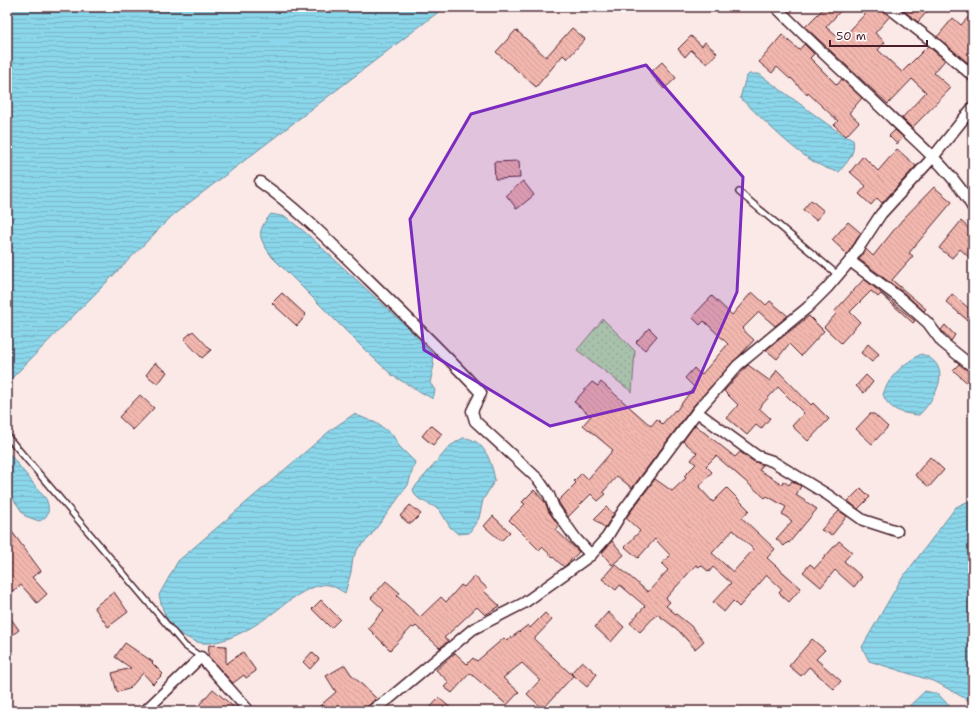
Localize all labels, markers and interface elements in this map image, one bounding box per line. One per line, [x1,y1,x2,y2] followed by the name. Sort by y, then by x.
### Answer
[830,22,927,48] scale bar
[836,28,866,44] text: 50 m

